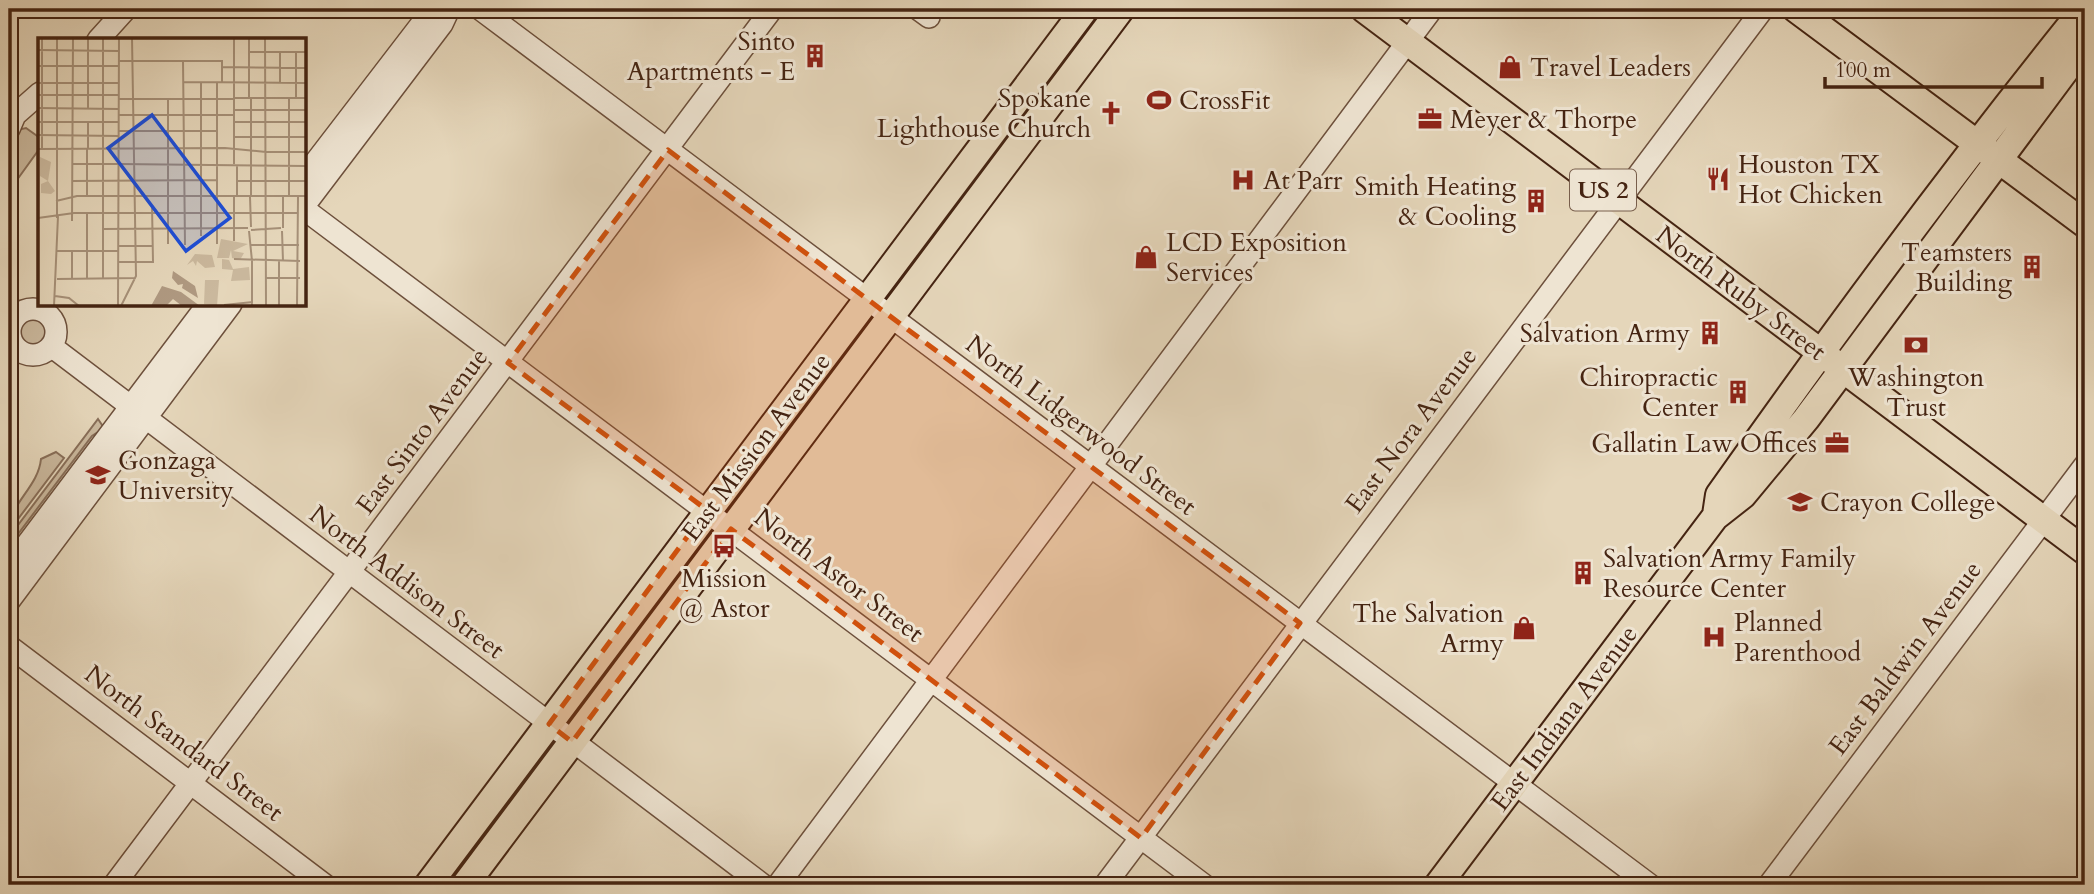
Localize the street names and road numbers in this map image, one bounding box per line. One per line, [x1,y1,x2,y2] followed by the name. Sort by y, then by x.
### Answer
[1570,170,1636,210] road number: US 2
[1649,217,1833,369] street label: North Ruby Street
[959,327,1203,523] street label: North Lidgerwood Street
[1337,340,1485,520] street label: East Nora Avenue
[348,341,496,521] street label: East Sinto Avenue
[673,345,839,549] street label: East Mission Avenue
[302,497,512,667] street label: North Addison Street
[747,500,931,650] street label: North Astor Street
[1820,554,1990,762] street label: East Baldwin Avenue
[1482,618,1646,818] street label: East Indiana Avenue
[77,657,291,829] street label: North Standard Street

